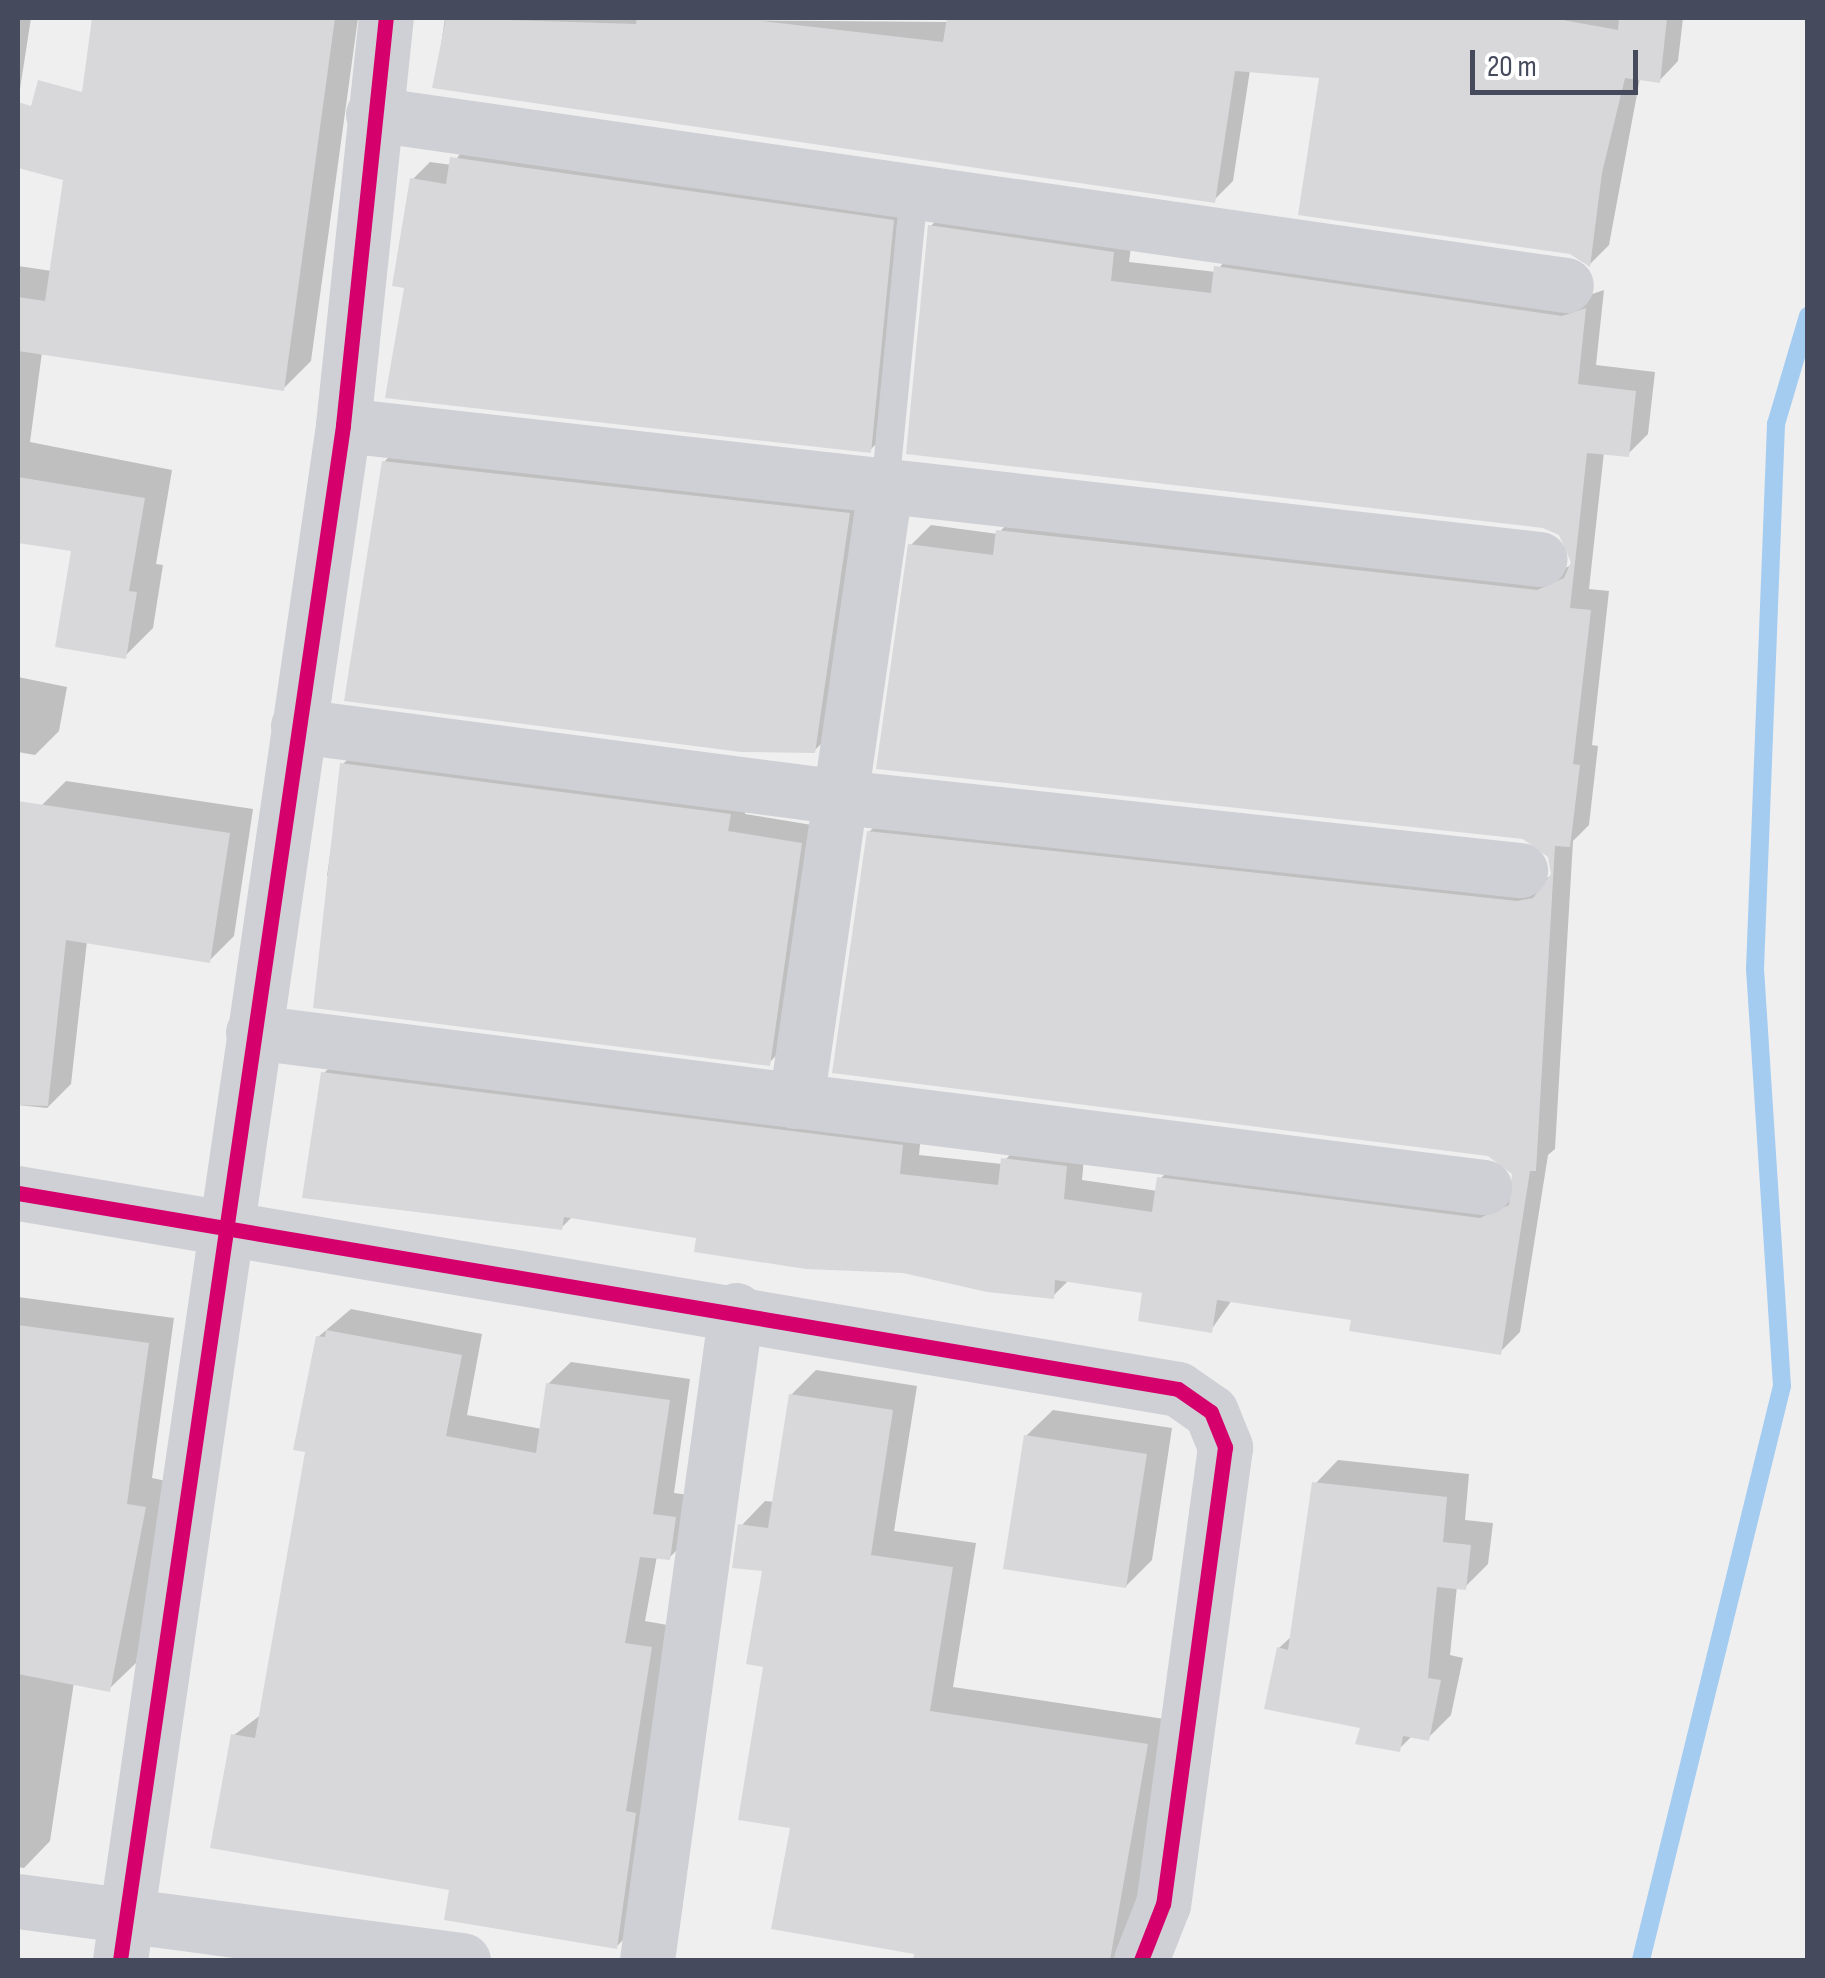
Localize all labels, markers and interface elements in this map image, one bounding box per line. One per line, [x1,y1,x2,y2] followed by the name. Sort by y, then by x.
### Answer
[1475,30,1642,92] scale bar
[1487,49,1537,85] text: 20 m

